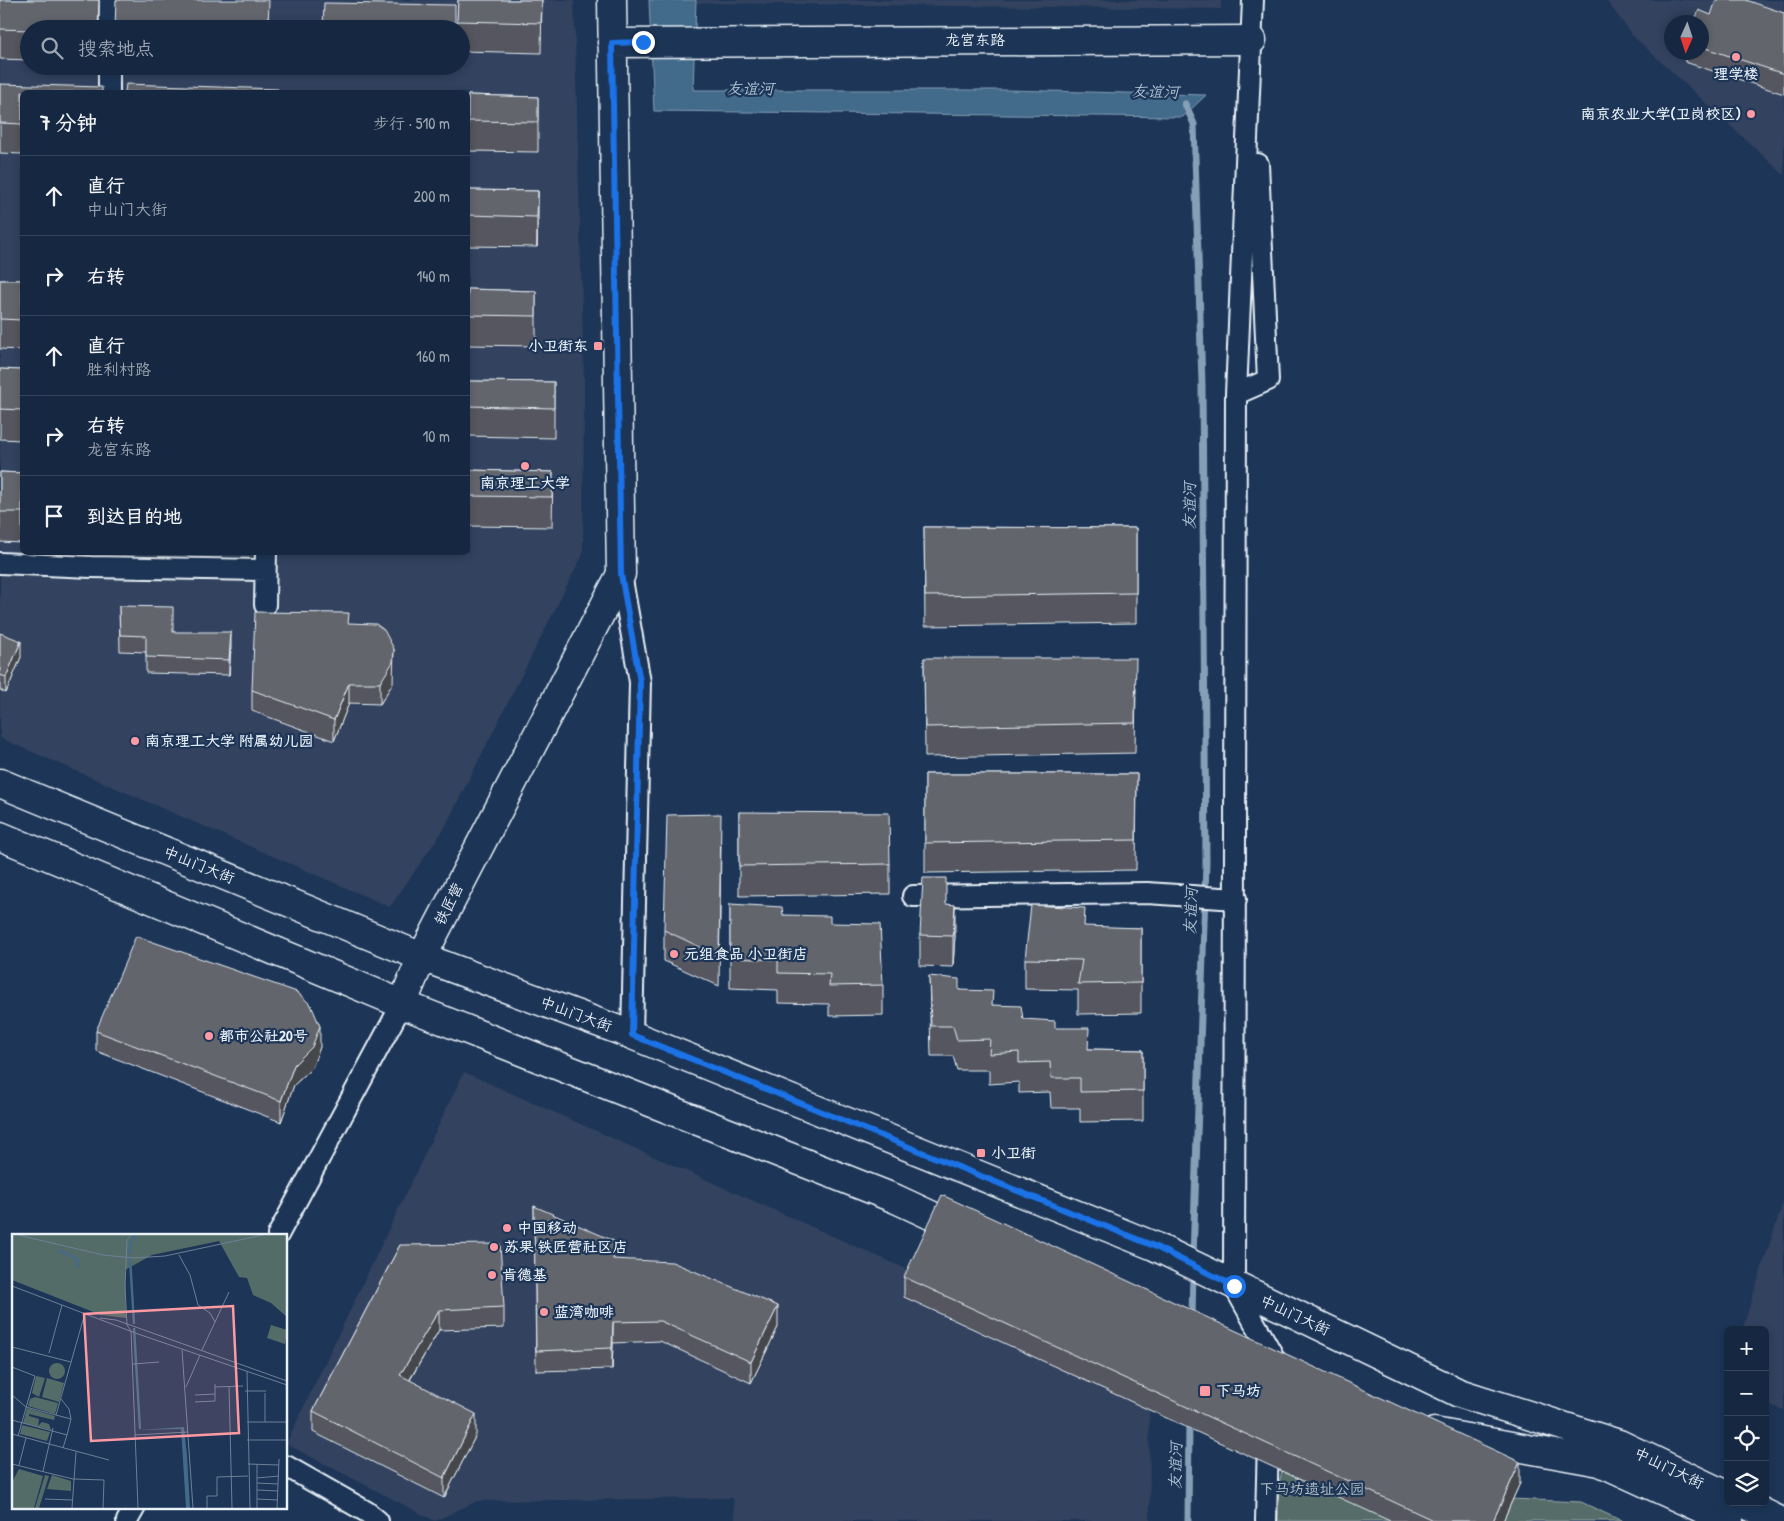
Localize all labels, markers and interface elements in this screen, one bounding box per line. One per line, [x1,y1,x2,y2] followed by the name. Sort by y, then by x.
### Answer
[1664,15,1709,60] north arrow
[20,20,470,75] search box
[945,29,1005,50] street label: 龙宫东路
[632,31,655,54] route end
[38,34,66,62] icon: search
[78,35,154,61] text: 搜索地点
[1730,51,1742,63] marker: 理学楼
[1713,63,1759,84] place label: 理学楼
[726,77,777,99] water label: 友谊河
[1131,80,1182,102] water label: 友谊河
[1581,103,1741,124] place label: 南京农业大学(卫岗校区)
[40,108,97,137] text: 7 分钟
[1745,108,1757,120] marker: 南京农业大学(卫岗校区)
[373,112,450,134] text: 步行 · 510 m
[87,172,125,198] text: 直行
[40,182,68,210] icon: ahead
[414,185,450,207] text: 200 m
[87,198,167,220] text: 中山门大街
[40,262,68,290] icon: right
[87,263,125,289] text: 右转
[416,265,450,287] text: 140 m
[87,332,125,358] text: 直行
[528,335,588,356] place label: 小卫街东
[592,340,604,352] marker: 小卫街东
[40,342,68,370] icon: ahead
[416,345,450,367] text: 160 m
[87,358,151,380] text: 胜利村路
[87,412,125,438] text: 右转
[40,422,68,450] icon: right
[422,425,450,447] text: 10 m
[87,438,151,460] text: 龙宫东路
[519,460,531,472] marker: 南京理工大学
[480,472,570,493] place label: 南京理工大学
[1178,479,1200,530] water label: 友谊河
[40,502,68,530] icon: arrive
[87,503,182,529] text: 到达目的地
[145,730,313,751] place label: 南京理工大学 附属幼儿园
[129,735,141,747] marker: 南京理工大学 附属幼儿园
[160,841,238,888] street label: 中山门大街
[429,879,468,929] street label: 铁匠营
[1178,884,1202,935] water label: 友谊河
[684,943,807,964] place label: 元组食品 小卫街店
[668,948,680,960] marker: 元组食品 小卫街店
[537,991,615,1036] street label: 中山门大街
[219,1025,308,1046] place label: 都市公社20号
[203,1030,215,1042] marker: 都市公社20号
[991,1142,1036,1163] place label: 小卫街
[975,1147,987,1159] marker: 小卫街
[517,1217,577,1238] place label: 中国移动
[501,1222,513,1234] marker: 中国移动
[12,1234,288,1508] inset map
[504,1236,627,1257] place label: 苏果 铁匠营社区店
[488,1241,500,1253] marker: 苏果 铁匠营社区店
[502,1264,547,1285] place label: 肯德基
[486,1269,498,1281] marker: 肯德基
[1223,1275,1246,1298] route start
[1257,1289,1334,1340] street label: 中山门大街
[554,1301,614,1322] place label: 蓝湾咖啡
[538,1306,550,1318] marker: 蓝湾咖啡
[1724,1326,1769,1506] map controls
[1724,1326,1769,1371] button: +
[1724,1371,1769,1416] button: −
[1216,1380,1261,1401] place label: 下马坊
[1198,1384,1212,1398] marker: 下马坊
[1724,1416,1769,1461] button: locate
[1164,1439,1186,1490] water label: 友谊河
[1631,1442,1708,1493] street label: 中山门大街
[1724,1461,1769,1506] button: layers
[1259,1478,1365,1499] park label: 下马坊遗址公园

